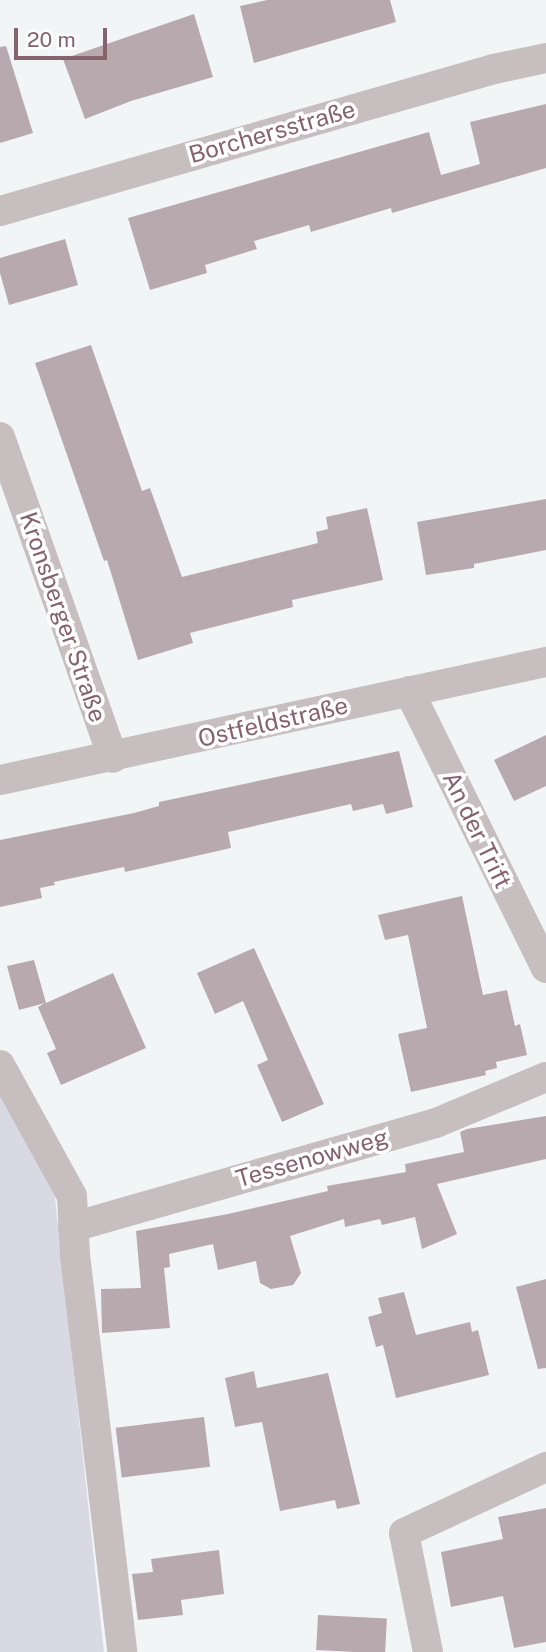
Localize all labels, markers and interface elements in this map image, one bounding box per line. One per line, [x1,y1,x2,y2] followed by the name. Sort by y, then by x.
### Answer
[18,14,110,58] scale bar
[27,27,76,52] text: 20 m
[185,94,359,170] street label: Borchersstraße
[14,508,112,726] street label: Kronsberger Straße
[195,691,351,753] street label: Ostfeldstraße
[436,767,518,893] street label: An der Trift
[233,1123,391,1193] street label: Tessenowweg

